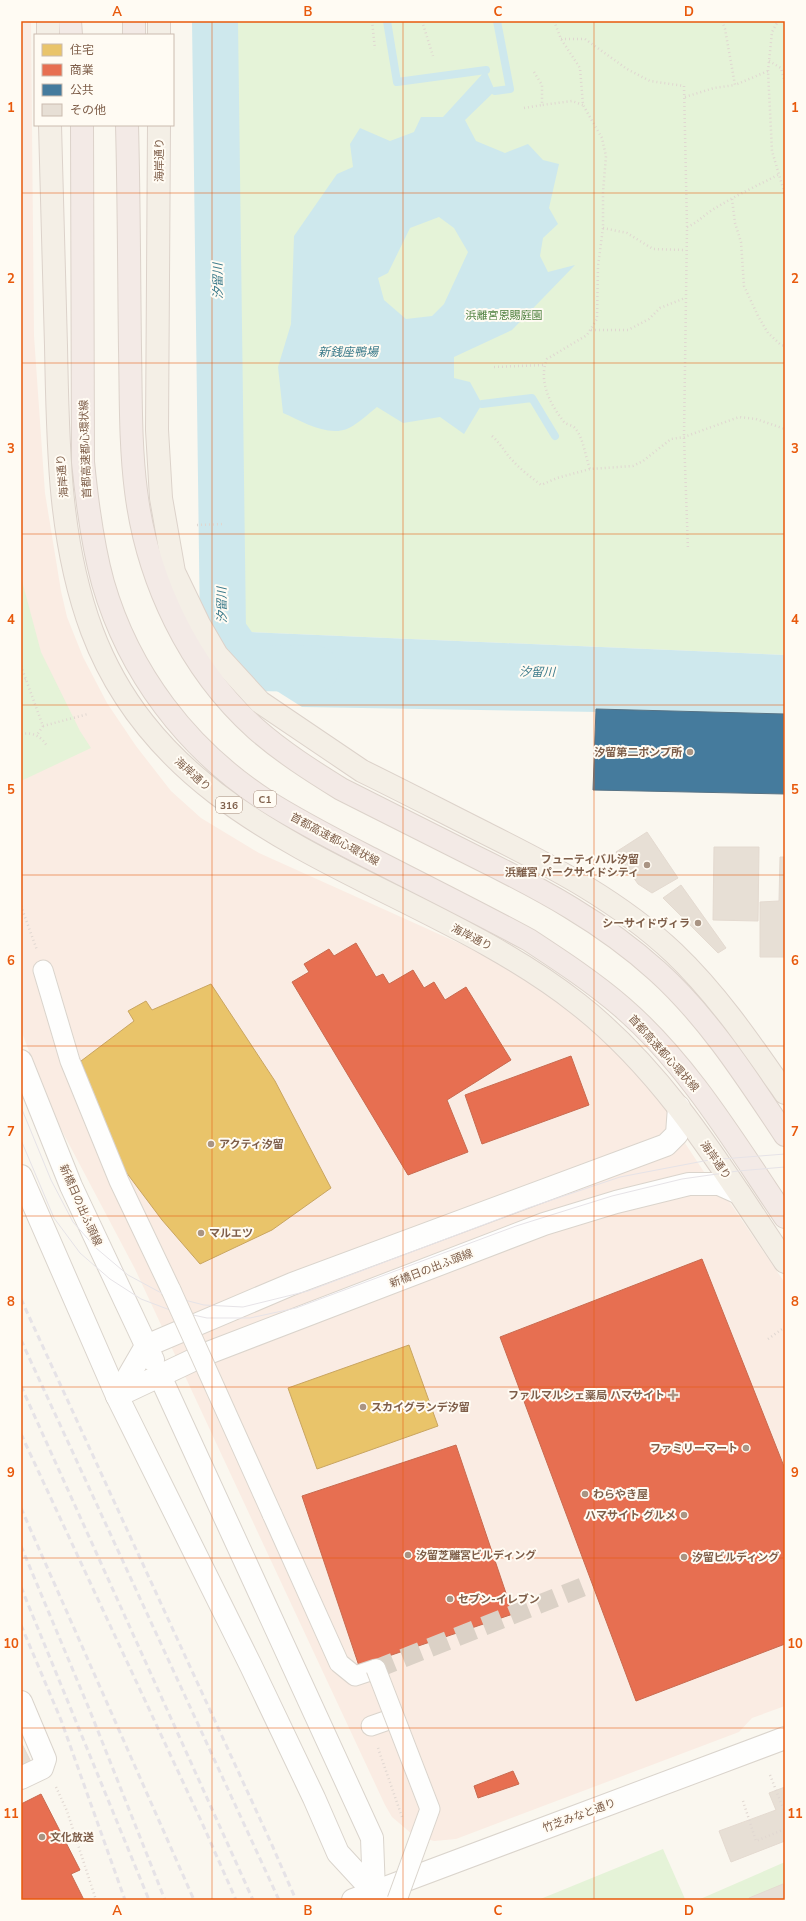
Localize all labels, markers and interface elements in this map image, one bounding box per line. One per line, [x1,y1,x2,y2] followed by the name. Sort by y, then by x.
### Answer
[112,3,122,21] text: A
[304,3,313,21] text: B
[494,3,503,21] text: C
[684,3,694,21] text: D
[34,34,174,126] legend
[70,42,94,58] text: 住宅
[70,62,94,78] text: 商業
[70,82,94,98] text: 公共
[7,99,15,117] text: 1
[791,99,799,117] text: 1
[70,102,106,118] text: その他
[152,138,167,182] street label: 海岸通り
[210,261,226,299] water label: 汐留川
[7,270,15,288] text: 2
[791,270,799,288] text: 2
[466,308,543,323] park label: 浜離宮恩賜庭園
[318,344,380,360] water label: 新銭座鴨場
[76,399,95,499] street label: 首都高速都心環状線
[7,440,15,458] text: 3
[791,440,799,458] text: 3
[53,453,72,499] street label: 海岸通り
[214,585,230,623] water label: 汐留川
[7,611,15,629] text: 4
[791,611,799,629] text: 4
[519,664,557,680] water label: 汐留川
[594,745,682,760] place label: 汐留第二ポンプ所
[685,747,695,757] marker: 汐留第二ポンプ所
[171,754,214,795] street label: 海岸通り
[7,781,15,799] text: 5
[791,781,799,799] text: 5
[254,791,276,807] road number: C1
[216,797,242,813] road number: 316
[288,810,382,869] street label: 首都高速都心環状線
[505,852,639,880] place label: フューティバル汐留 浜離宮 パークサイドシティ
[642,860,652,870] marker: フューティバル汐留 浜離宮 パークサイドシティ
[602,916,690,931] place label: シーサイドヴィラ
[693,918,703,928] marker: シーサイドヴィラ
[449,921,495,954] street label: 海岸通り
[7,952,15,970] text: 6
[791,952,799,970] text: 6
[625,1012,702,1095] street label: 首都高速都心環状線
[7,1123,15,1141] text: 7
[791,1123,799,1141] text: 7
[219,1137,284,1152] place label: アクティ汐留
[697,1138,734,1183] street label: 海岸通り
[206,1139,216,1149] marker: アクティ汐留
[56,1162,105,1248] street label: 新橋日の出ふ頭線
[209,1226,253,1241] place label: マルエツ
[196,1228,206,1238] marker: マルエツ
[387,1246,475,1291] street label: 新橋日の出ふ頭線
[7,1293,15,1311] text: 8
[791,1293,799,1311] text: 8
[508,1388,665,1403] place label: ファルマルシェ薬局 ハマサイト
[668,1390,678,1400] marker: ファルマルシェ薬局 ハマサイト
[371,1400,470,1415] place label: スカイグランデ汐留
[358,1402,368,1412] marker: スカイグランデ汐留
[650,1441,738,1456] place label: ファミリーマート
[741,1443,751,1453] marker: ファミリーマート
[7,1464,15,1482] text: 9
[791,1464,799,1482] text: 9
[593,1487,648,1502] place label: わらやき屋
[580,1489,590,1499] marker: わらやき屋
[585,1508,676,1523] place label: ハマサイト グルメ
[679,1510,689,1520] marker: ハマサイト グルメ
[416,1548,536,1563] place label: 汐留芝離宮ビルディング
[403,1550,413,1560] marker: 汐留芝離宮ビルディング
[692,1550,779,1565] place label: 汐留ビルディング
[679,1552,689,1562] marker: 汐留ビルディング
[458,1592,540,1607] place label: セブン-イレブン
[445,1594,455,1604] marker: セブン-イレブン
[3,1635,19,1653] text: 10
[787,1635,803,1653] text: 10
[540,1795,618,1836] street label: 竹芝みなと通り
[3,1805,19,1823] text: 11
[787,1805,803,1823] text: 11
[50,1830,94,1845] place label: 文化放送
[37,1832,47,1842] marker: 文化放送
[112,1902,122,1920] text: A
[304,1902,313,1920] text: B
[494,1902,503,1920] text: C
[684,1902,694,1920] text: D

